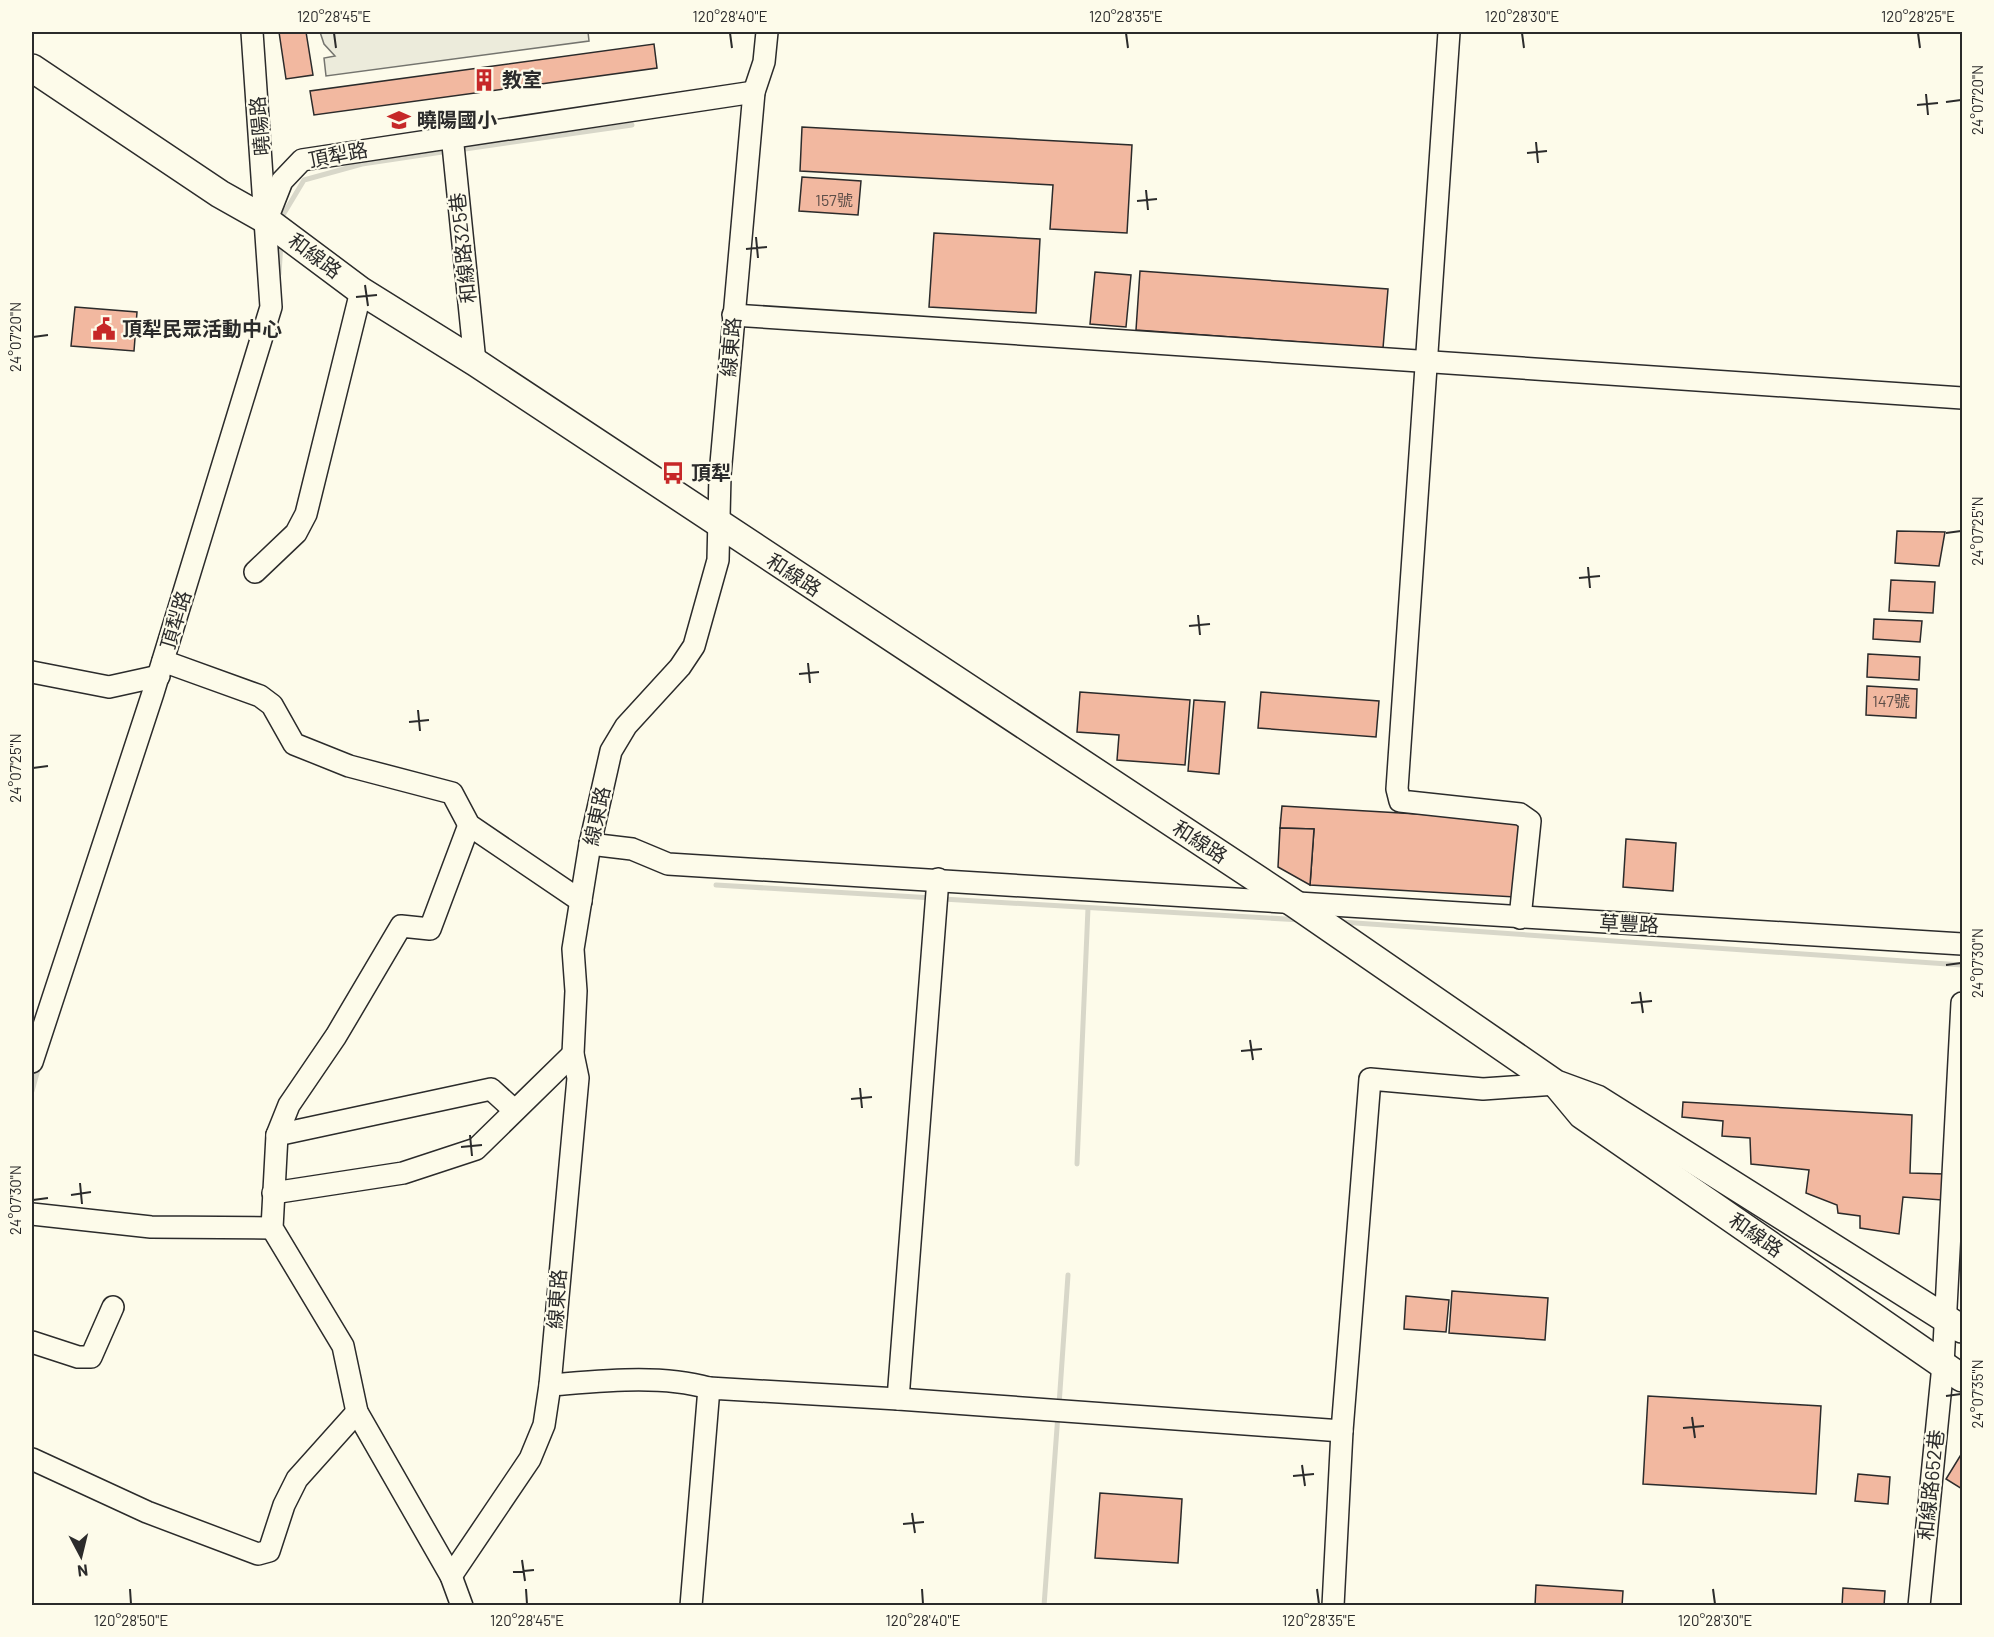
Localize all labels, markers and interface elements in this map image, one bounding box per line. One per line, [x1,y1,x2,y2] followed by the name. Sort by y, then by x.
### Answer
[297,7,371,25] text: 120°28'45"E
[693,7,767,25] text: 120°28'40"E
[1089,7,1163,25] text: 120°28'35"E
[1485,7,1559,25] text: 120°28'30"E
[1881,7,1955,25] text: 120°28'25"E
[1968,65,1986,135] text: 24°07'20"N
[471,67,497,93] building icon: 教室
[502,67,542,91] place label: 教室
[244,95,274,157] street label: 曉陽路
[386,107,412,133] school or university icon: 曉陽國小
[417,107,497,131] place label: 曉陽國小
[306,137,370,172] street label: 頂犁路
[815,190,853,209] house number: 157號
[444,191,480,305] street label: 和線路325巷
[284,228,347,283] street label: 和線路
[6,302,24,372] text: 24°07'20"N
[91,316,117,342] public building icon: 頂犁民眾活動中心
[122,316,282,340] place label: 頂犁民眾活動中心
[715,316,745,378] street label: 線東路
[660,460,686,486] bus stop icon: 頂犁
[691,460,731,484] place label: 頂犁
[1968,496,1986,566] text: 24°07'25"N
[763,548,826,601] street label: 和線路
[155,588,195,652] street label: 頂犁路
[1872,691,1910,710] house number: 147號
[6,733,24,803] text: 24°07'25"N
[578,784,614,848] street label: 線東路
[1169,815,1232,868] street label: 和線路
[1598,909,1660,937] street label: 草豐路
[1968,928,1986,998] text: 24°07'30"N
[6,1165,24,1235] text: 24°07'30"N
[1725,1207,1788,1261] street label: 和線路
[542,1268,570,1330] street label: 線東路
[1968,1359,1986,1429] text: 24°07'35"N
[1912,1428,1948,1542] street label: 和線路652巷
[51,1526,111,1586] north arrow
[76,1561,89,1581] text: N
[94,1611,168,1629] text: 120°28'50"E
[490,1611,564,1629] text: 120°28'45"E
[886,1611,960,1629] text: 120°28'40"E
[1282,1611,1356,1629] text: 120°28'35"E
[1678,1611,1752,1629] text: 120°28'30"E

